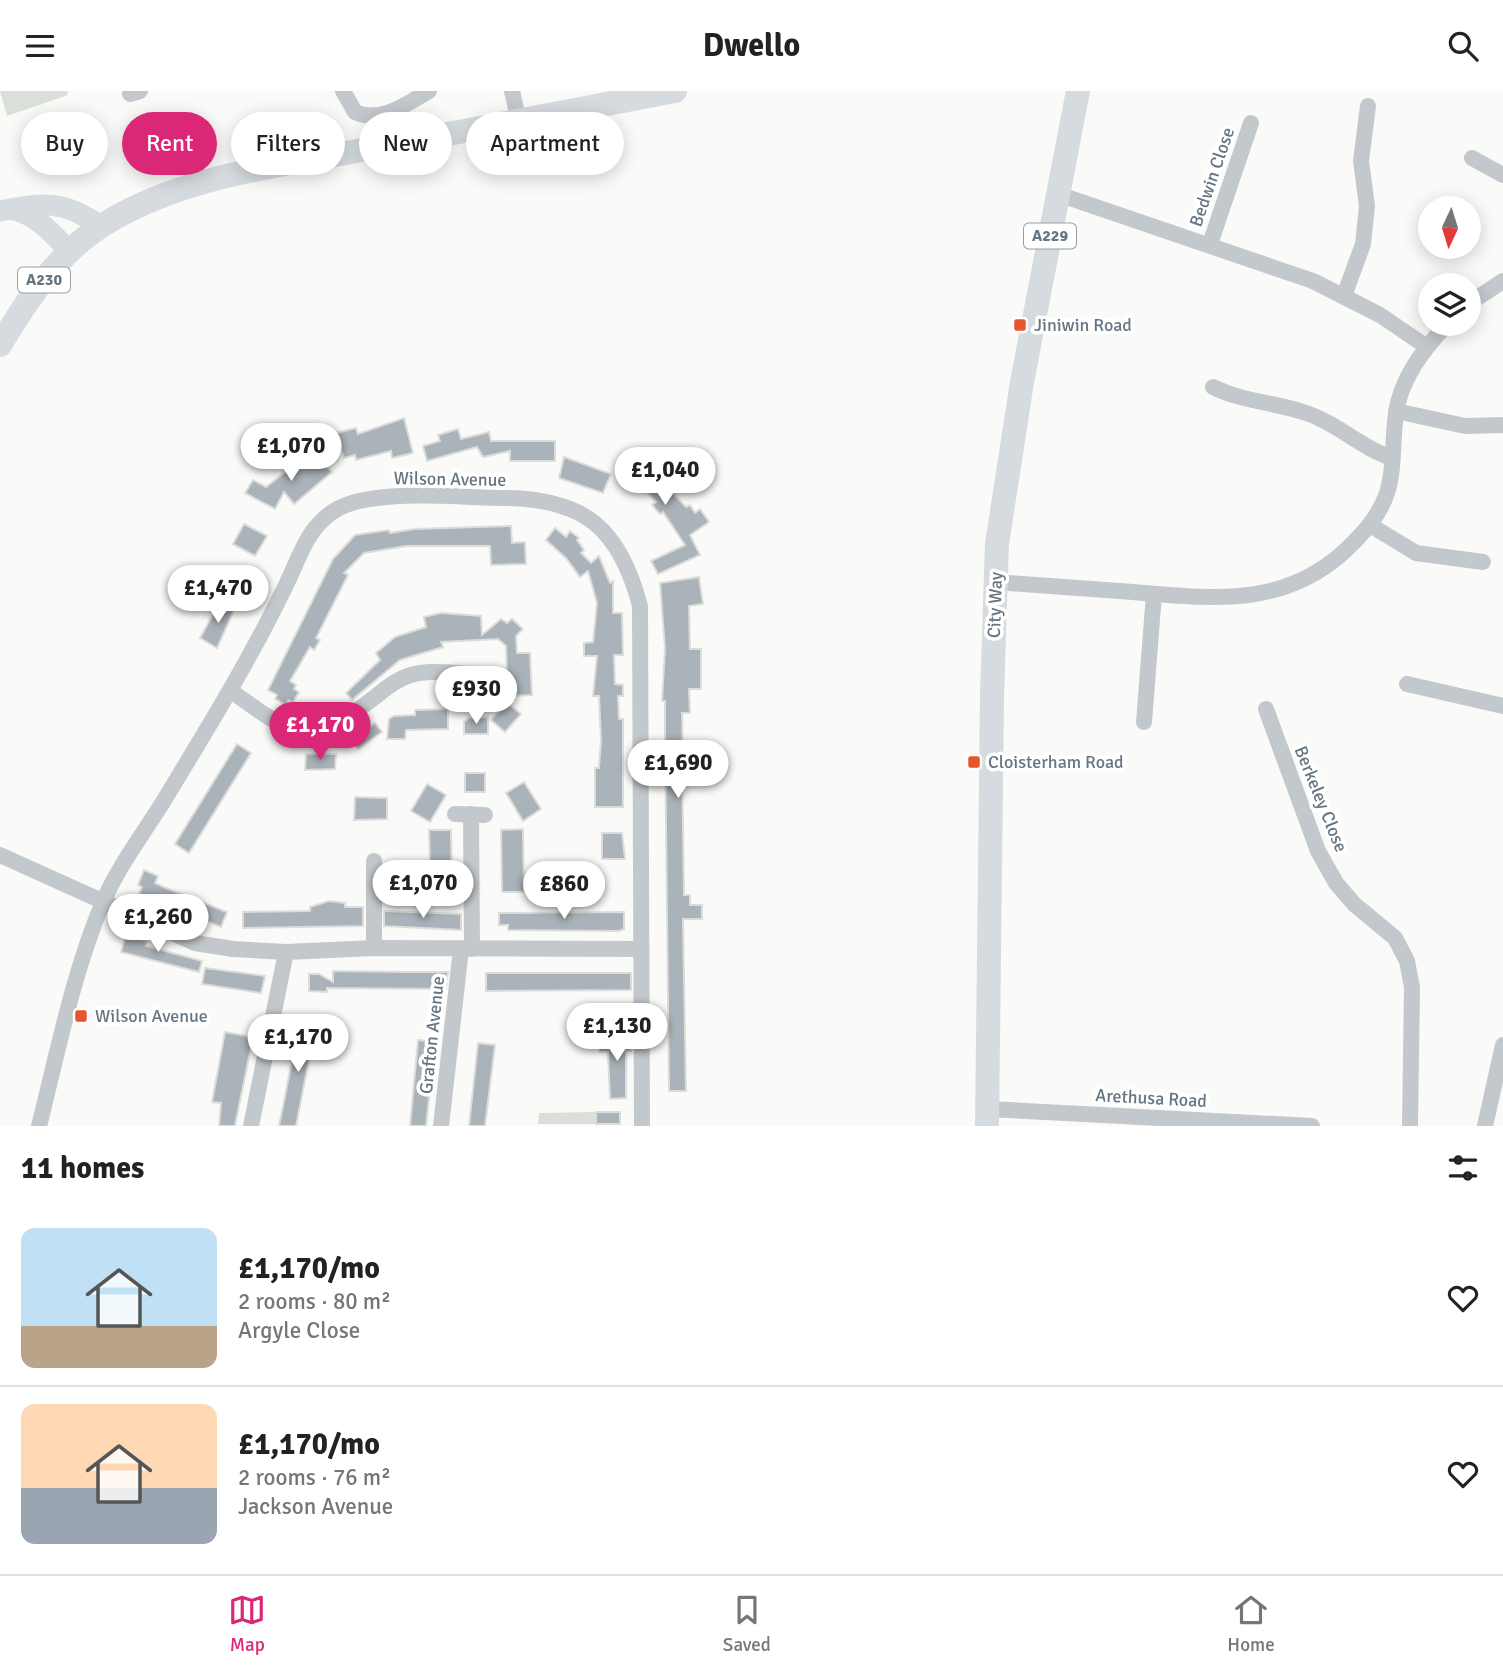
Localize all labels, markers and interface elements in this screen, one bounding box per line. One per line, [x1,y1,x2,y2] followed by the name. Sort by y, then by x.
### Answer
[703,26,800,65] text: Dwello
[21,27,59,65] icon: menu
[1444,27,1482,65] icon: search
[21,112,108,175] chip: Buy
[122,112,217,175] chip: Rent
[231,112,345,175] chip: Filters
[359,112,452,175] chip: New
[466,112,624,175] chip: Apartment
[1185,124,1239,230] street label: Bedwin Close
[1418,196,1480,259] north arrow
[1418,196,1481,336] map controls
[1024,223,1076,249] road number: A229
[18,267,70,293] road number: A230
[1418,273,1481,336] button: layers
[1034,314,1132,336] place label: Jiniwin Road
[1012,317,1028,333] marker: Jiniwin Road
[234,423,348,483] pin: £1,070
[257,431,325,460] text: £1,070
[608,447,722,507] pin: £1,040
[631,455,699,484] text: £1,040
[393,467,507,491] street label: Wilson Avenue
[161,566,275,625] pin: £1,470
[983,571,1007,639] street label: City Way
[184,573,252,602] text: £1,470
[435,667,517,726] pin: £930
[451,674,501,703] text: £930
[263,703,377,762] pin: £1,170
[286,710,354,739] text: £1,170
[621,741,735,800] pin: £1,690
[1290,743,1352,855] street label: Berkeley Close
[644,748,712,777] text: £1,690
[988,751,1124,773] place label: Cloisterham Road
[966,754,982,770] marker: Cloisterham Road
[366,861,480,920] pin: £1,070
[523,861,605,921] pin: £860
[389,868,457,897] text: £1,070
[539,869,589,898] text: £860
[101,895,215,954] pin: £1,260
[124,902,192,931] text: £1,260
[415,975,449,1095] street label: Grafton Avenue
[560,1003,674,1063] pin: £1,130
[95,1005,208,1027] place label: Wilson Avenue
[73,1008,89,1024] marker: Wilson Avenue
[583,1011,651,1040] text: £1,130
[241,1014,355,1074] pin: £1,170
[264,1022,332,1051] text: £1,170
[1095,1084,1207,1112] street label: Arethusa Road
[1444,1149,1482,1187] icon: filters
[21,1150,144,1187] text: 11 homes
[238,1250,380,1287] text: £1,170/mo
[77,1256,161,1340] icon: home
[1444,1279,1482,1317] icon: heart
[238,1287,391,1316] text: 2 rooms · 80 m²
[238,1316,360,1345] text: Argyle Close
[238,1426,380,1463] text: £1,170/mo
[77,1432,161,1516] icon: home
[1444,1455,1482,1493] icon: heart
[238,1463,391,1492] text: 2 rooms · 76 m²
[238,1492,393,1521] text: Jackson Avenue
[228,1591,266,1657] tab: Map
[723,1591,771,1657] tab: Saved
[1227,1591,1275,1657] tab: Home

